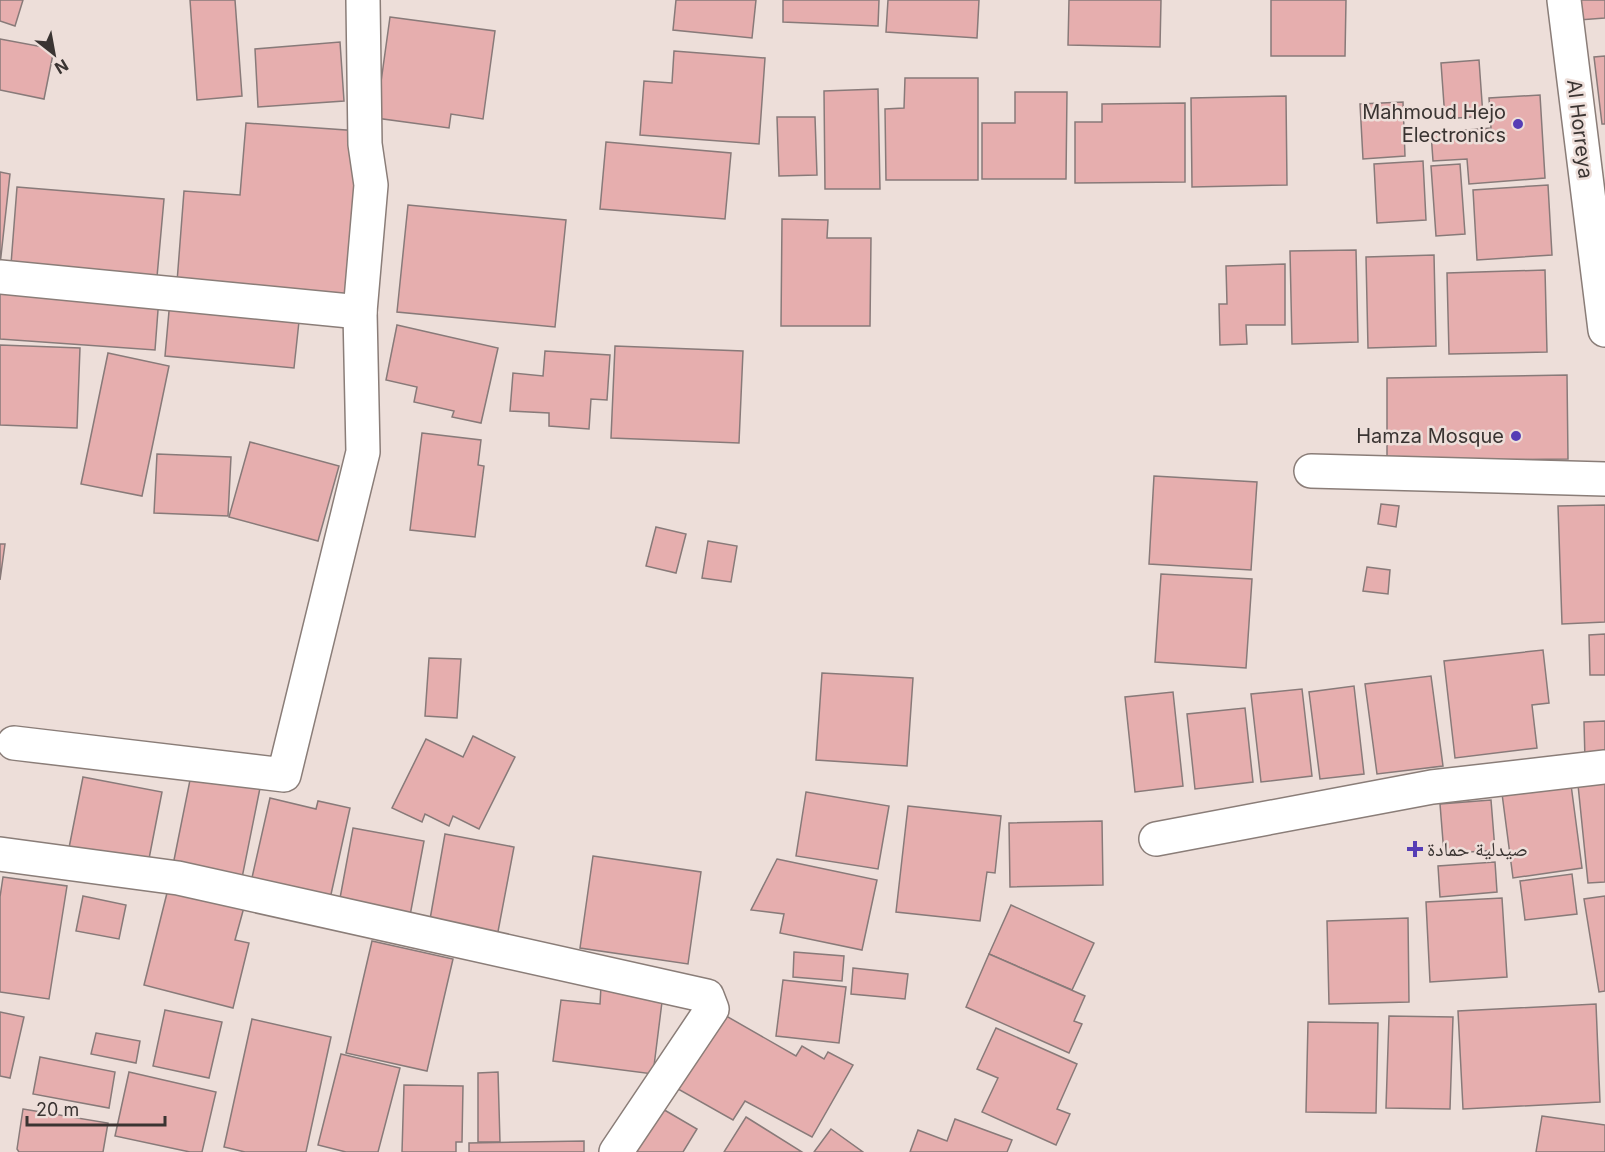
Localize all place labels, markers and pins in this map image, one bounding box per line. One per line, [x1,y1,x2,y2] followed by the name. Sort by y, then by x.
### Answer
[1362,100,1506,147] place label: Mahmoud Hejo Electronics
[1511,117,1525,131] marker: Mahmoud Hejo Electronics
[1356,424,1504,448] place label: Hamza Mosque
[1509,429,1523,443] marker: Hamza Mosque
[1427,837,1528,861] place label: صيدلية حمادة
[1408,842,1422,856] marker: صيدلية حمادة

